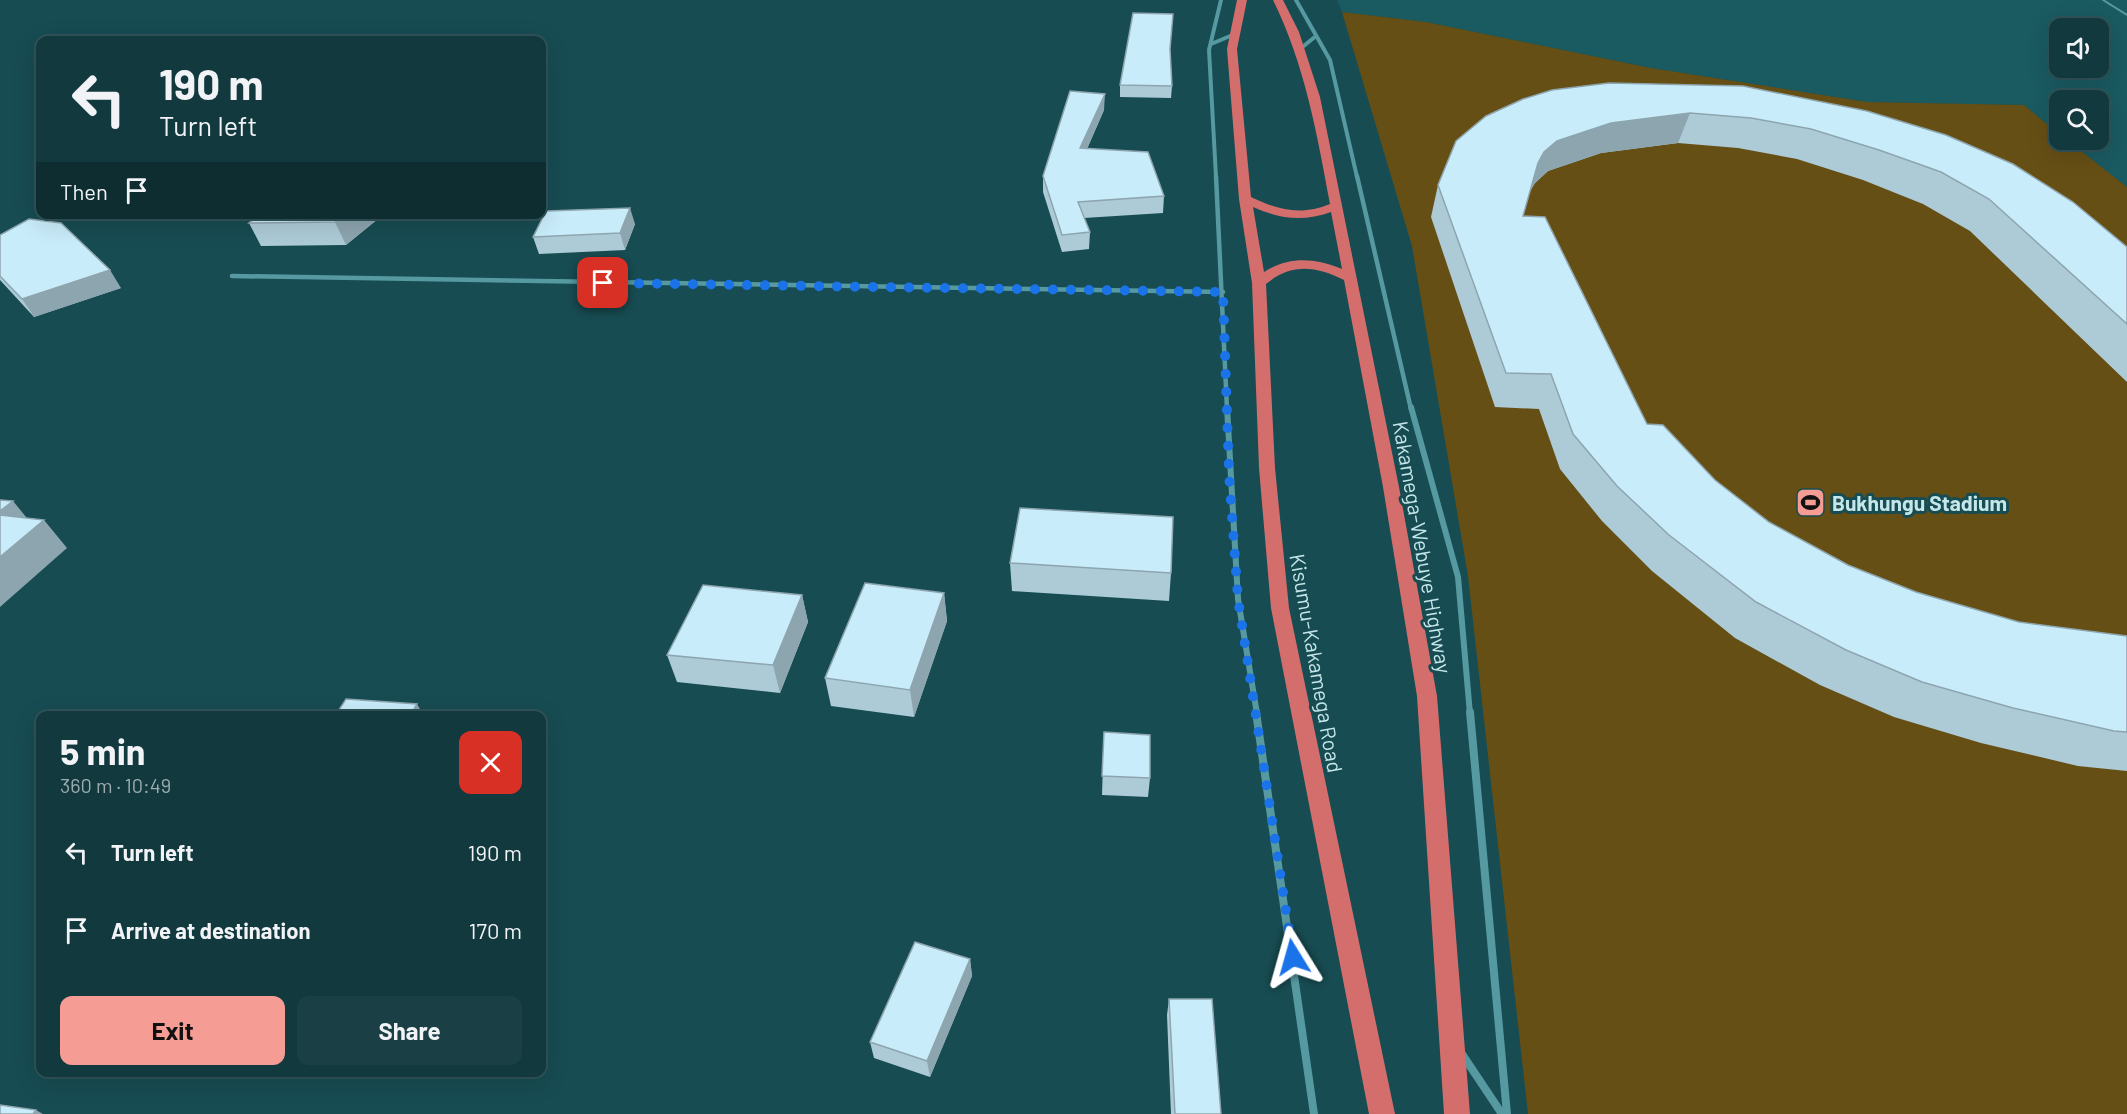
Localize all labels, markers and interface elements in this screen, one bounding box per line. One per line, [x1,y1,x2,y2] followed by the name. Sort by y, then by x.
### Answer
[2049,18,2109,150] map controls
[2049,18,2109,78] button: sound
[159,58,264,108] text: 190 m
[60,60,138,138] icon: left
[2049,90,2109,150] button: search
[159,109,257,141] text: Turn left
[120,174,153,207] icon: arrive
[60,178,108,204] text: Then
[577,257,628,308] pin
[586,266,619,299] icon: arrive
[1388,419,1458,676] street label: Kakamega-Webuye Highway
[1795,486,1827,518] sports icon: Bukhungu Stadium
[1832,490,2007,515] place label: Bukhungu Stadium
[1285,551,1349,775] street label: Kisumu-Kakamega Road
[60,729,146,772] text: 5 min
[459,731,522,794] button: close
[60,773,171,797] text: 360 m · 10:49
[60,836,93,869] icon: left
[111,839,194,865] text: Turn left
[468,839,522,865] text: 190 m
[60,914,93,947] icon: arrive
[111,917,310,943] text: Arrive at destination
[469,917,522,943] text: 170 m
[1261,925,1325,989] position arrow
[60,996,285,1065] button: Exit
[297,996,522,1065] button: Share

